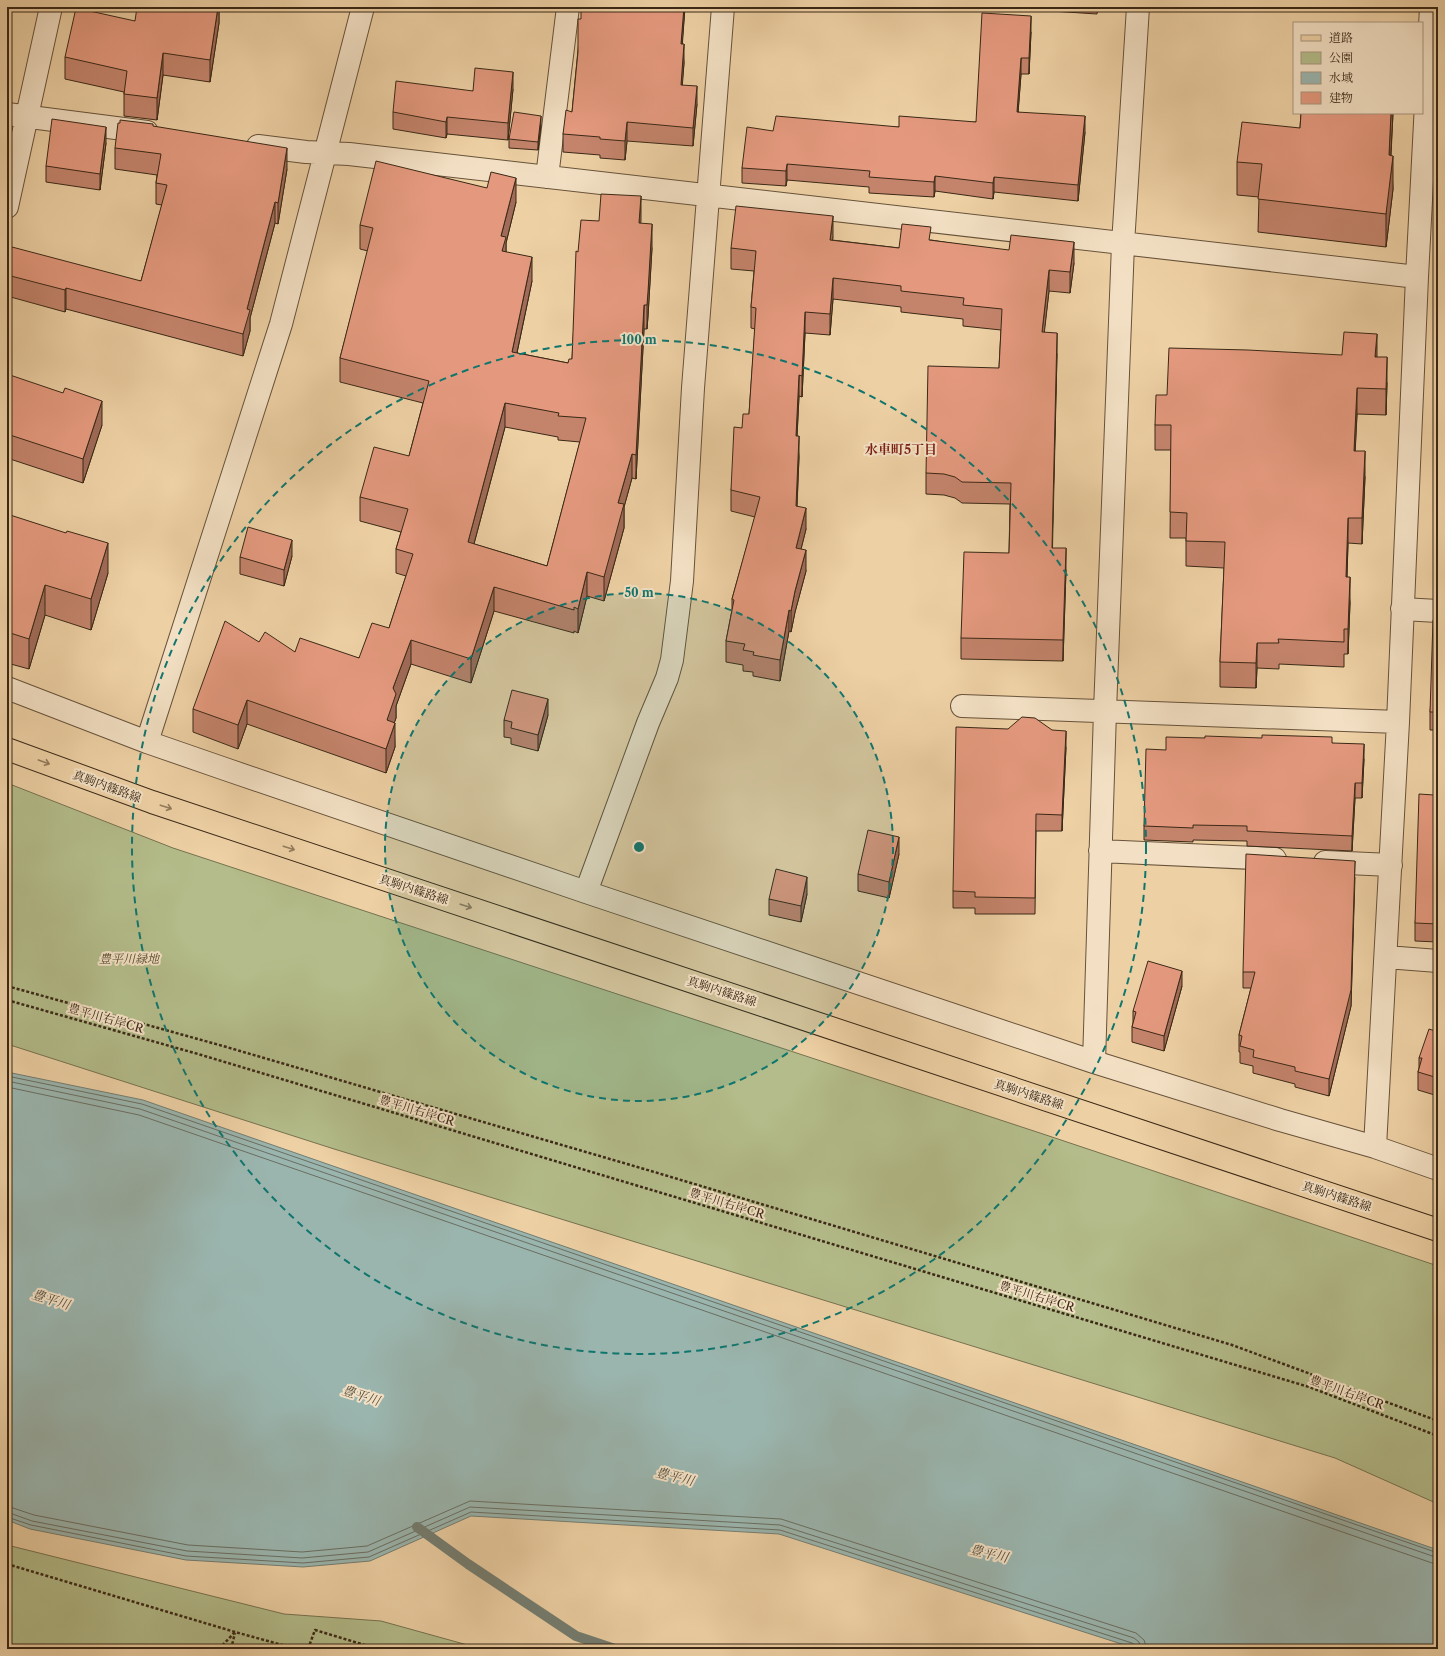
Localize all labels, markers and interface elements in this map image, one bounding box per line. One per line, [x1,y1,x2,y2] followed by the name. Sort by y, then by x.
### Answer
[1293,22,1423,114] legend
[1329,30,1353,45] text: 道路
[1329,50,1353,65] text: 公園
[1329,70,1353,85] text: 水域
[1329,90,1353,105] text: 建物
[621,332,657,347] text: 100 m
[865,441,937,457] district label: 水車町5丁目
[624,585,654,600] text: 50 m
[37,759,49,767] one-way arrow
[71,767,143,805] street label: 真駒内篠路線
[159,803,171,811] one-way arrow
[632,840,646,854] centre of rings
[283,844,295,852] one-way arrow
[377,871,451,907] street label: 真駒内篠路線
[459,903,472,910] one-way arrow
[99,951,161,966] park label: 豊平川緑地
[685,973,759,1009] street label: 真駒内篠路線
[66,1000,147,1036] street label: 豊平川右岸CR
[992,1076,1066,1112] street label: 真駒内篠路線
[377,1091,458,1129] street label: 豊平川右岸CR
[1300,1178,1374,1214] street label: 真駒内篠路線
[687,1184,768,1222] street label: 豊平川右岸CR
[997,1277,1078,1315] street label: 豊平川右岸CR
[30,1286,74,1313] water label: 豊平川
[1308,1372,1387,1413] street label: 豊平川右岸CR
[340,1382,384,1409] water label: 豊平川
[654,1464,698,1489] water label: 豊平川
[968,1541,1012,1566] water label: 豊平川

